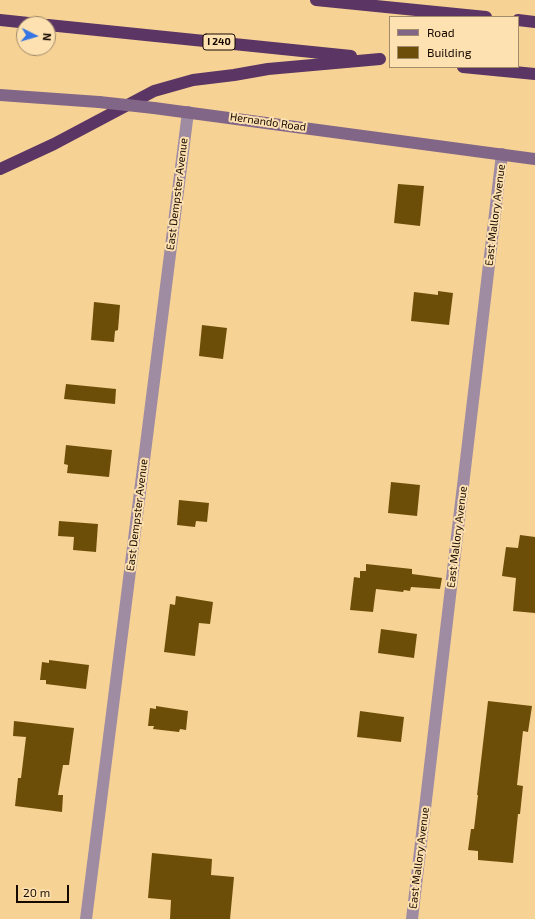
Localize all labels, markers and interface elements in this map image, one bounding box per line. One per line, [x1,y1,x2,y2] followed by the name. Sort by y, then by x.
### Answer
[16,16,56,56] north arrow
[389,16,519,68] legend
[427,25,455,39] text: Road
[41,32,54,42] text: N
[203,34,235,50] road number: I 240
[427,45,471,59] text: Building
[229,110,307,134] street label: Hernando Road
[164,137,190,251] street label: East Dempster Avenue
[482,163,508,267] street label: East Mallory Avenue
[124,458,150,572] street label: East Dempster Avenue
[444,485,470,589] street label: East Mallory Avenue
[406,806,432,910] street label: East Mallory Avenue
[18,877,71,903] scale bar
[23,885,50,899] text: 20 m

